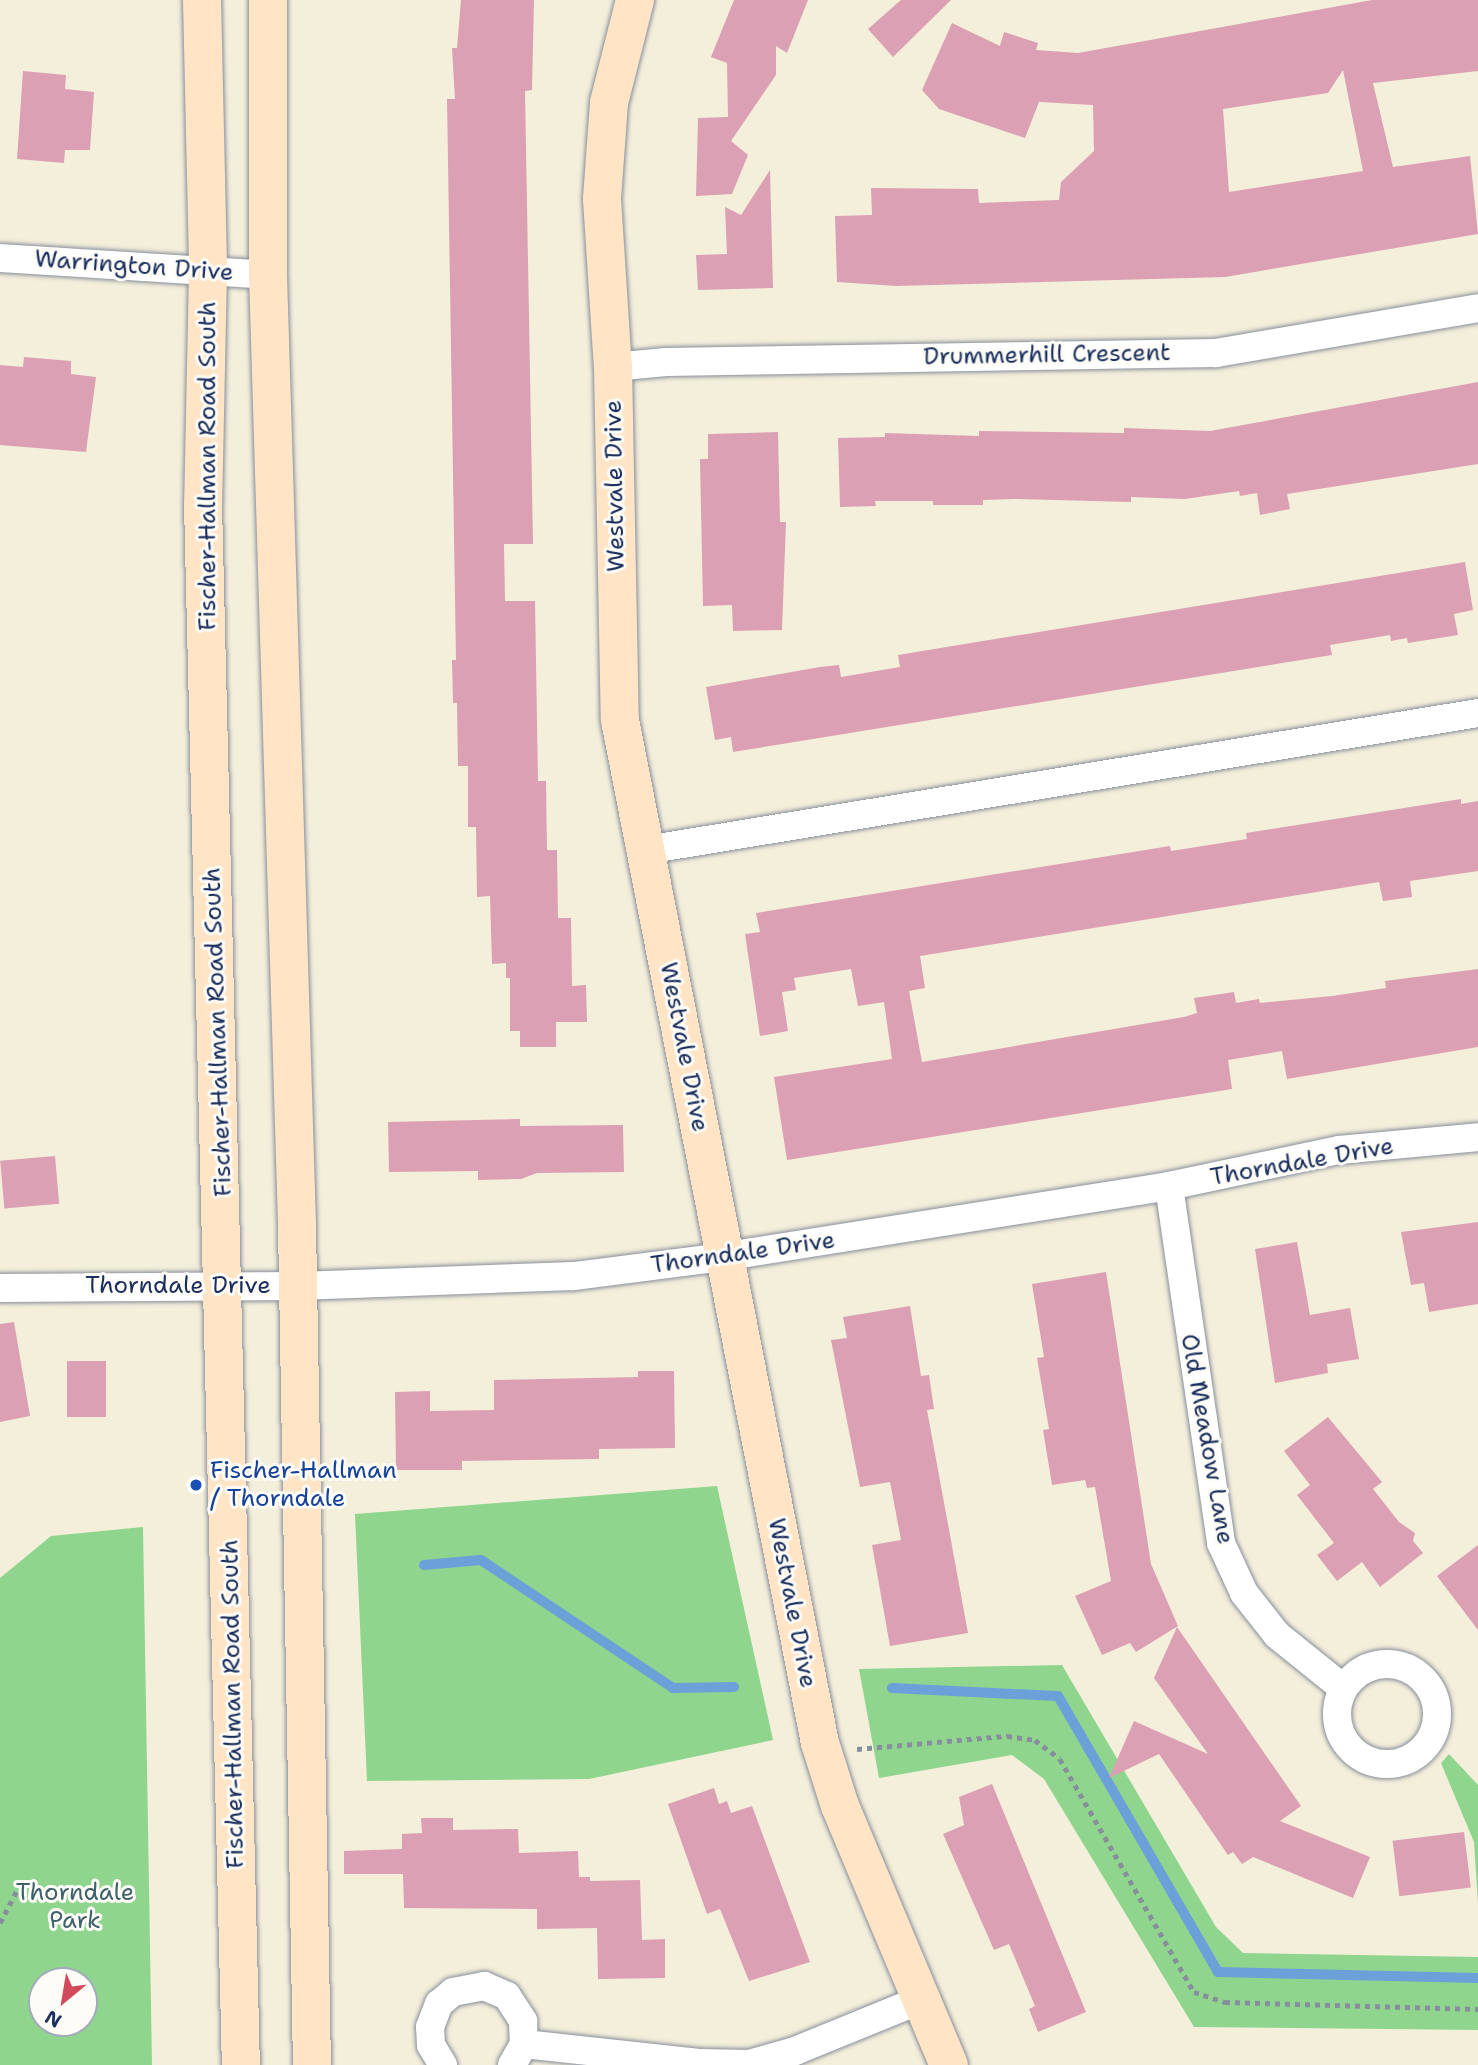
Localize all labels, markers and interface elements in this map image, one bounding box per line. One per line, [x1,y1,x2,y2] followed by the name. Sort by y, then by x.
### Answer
[34,245,234,287] street label: Warrington Drive
[194,301,222,631] street label: Fischer-Hallman Road South
[923,338,1171,372] street label: Drummerhill Crescent
[599,400,631,572] street label: Westvale Drive
[198,867,238,1197] street label: Fischer-Hallman Road South
[653,960,715,1134] street label: Westvale Drive
[1208,1132,1396,1192] street label: Thorndale Drive
[649,1226,837,1280] street label: Thorndale Drive
[85,1272,271,1300] street label: Thorndale Drive
[1174,1332,1240,1546] street label: Old Meadow Lane
[210,1457,397,1513] place label: Fischer-Hallman / Thorndale
[188,1477,204,1493] marker: Fischer-Hallman / Thorndale
[761,1516,823,1690] street label: Westvale Drive
[216,1539,250,1869] street label: Fischer-Hallman Road South
[16,1879,134,1935] park label: Thorndale Park
[28,1967,98,2037] north arrow
[40,2004,66,2033] text: N

